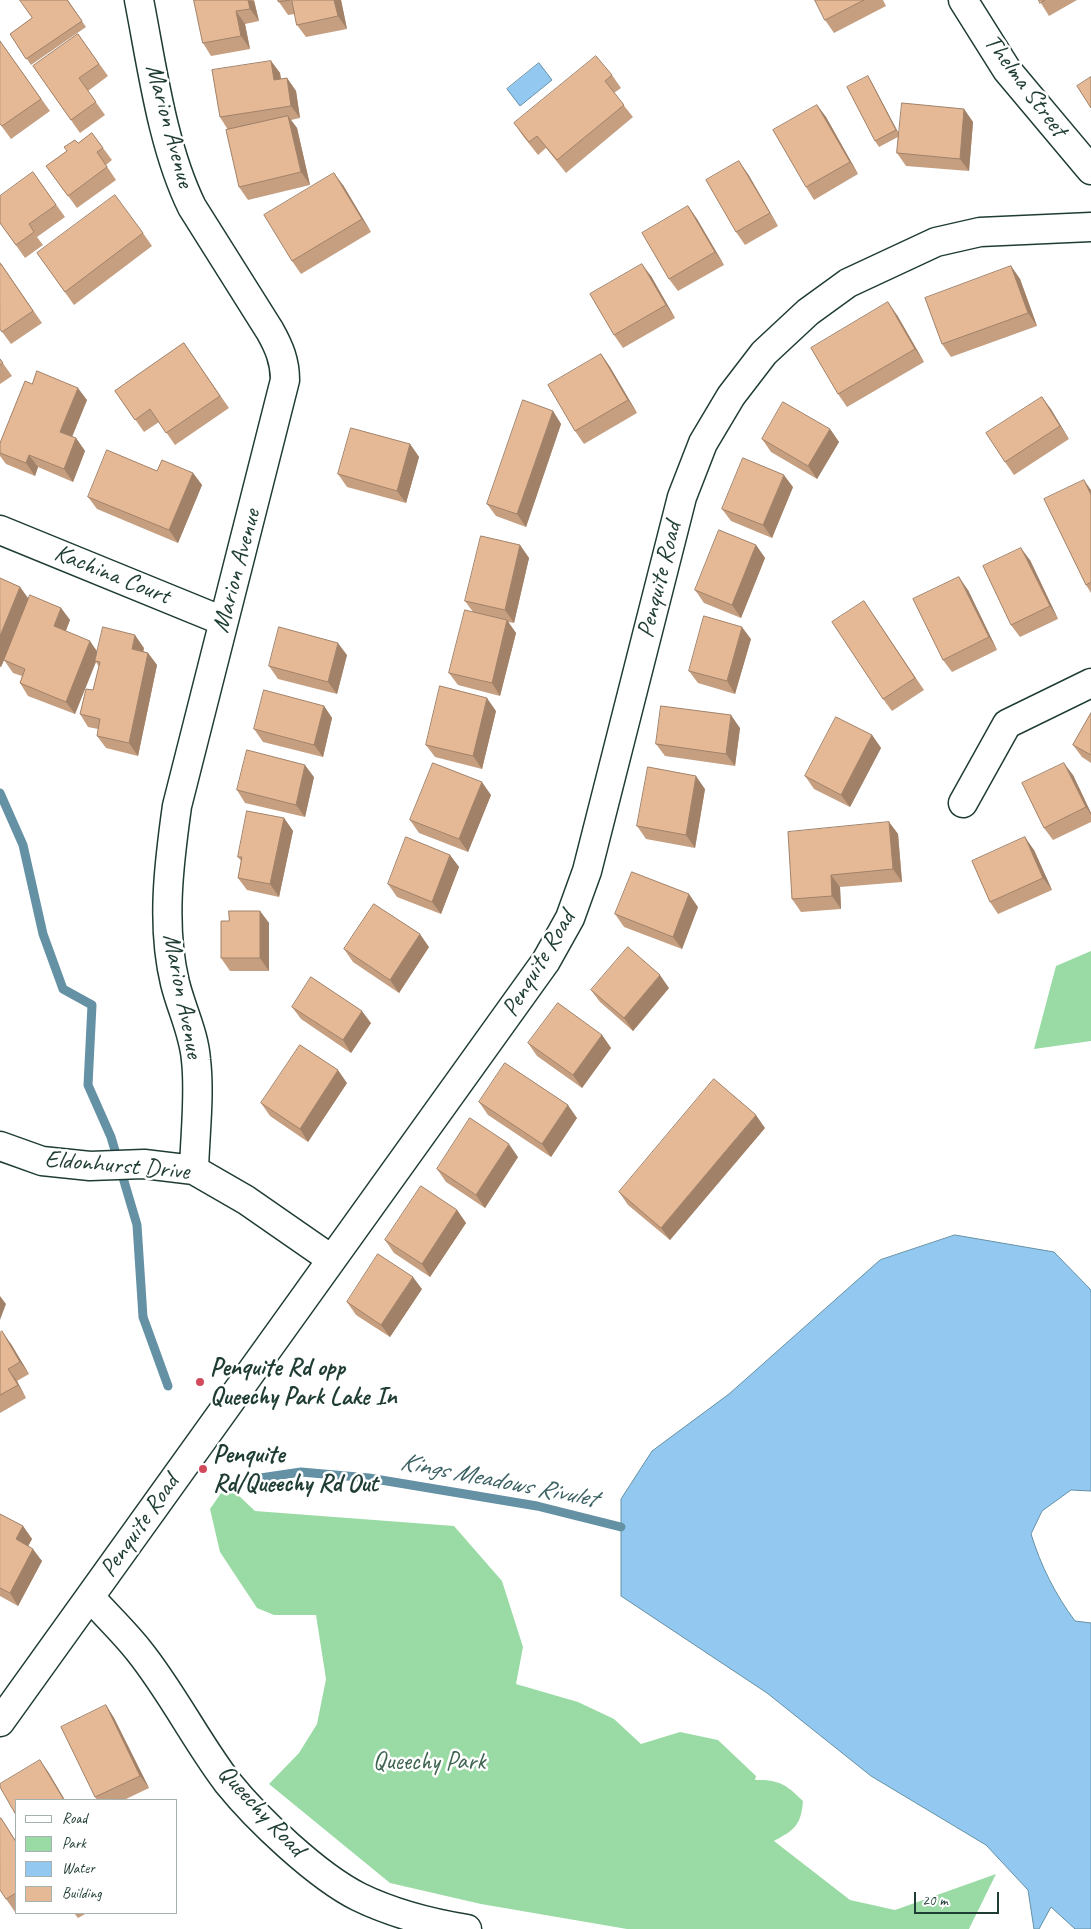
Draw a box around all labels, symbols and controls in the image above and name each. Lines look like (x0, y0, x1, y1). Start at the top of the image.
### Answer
street label: Thelma Street (977, 29, 1073, 143)
street label: Marion Avenue (138, 61, 200, 191)
street label: Marion Avenue (206, 506, 268, 636)
street label: Penquite Road (631, 519, 689, 641)
street label: Kachina Court (50, 538, 174, 612)
street label: Penquite Road (496, 906, 582, 1022)
street label: Marion Avenue (155, 931, 209, 1061)
street label: Eldonhurst Drive (43, 1145, 191, 1187)
place label: Penquite Rd opp Queechy Park Lake In (210, 1353, 397, 1412)
marker: Penquite Rd opp Queechy Park Lake In (194, 1376, 206, 1388)
place label: Penquite Rd/Queechy Rd Out (213, 1440, 378, 1499)
water label: Kings Meadows Rivulet (398, 1447, 598, 1515)
marker: Penquite Rd/Queechy Rd Out (197, 1463, 209, 1475)
street label: Penquite Road (94, 1469, 186, 1583)
park label: Queechy Park (373, 1747, 485, 1777)
street label: Queechy Road (211, 1759, 311, 1863)
legend (15, 1799, 178, 1914)
text: Road (62, 1809, 87, 1828)
text: Park (62, 1834, 86, 1853)
text: Water (62, 1859, 95, 1878)
scale bar (916, 1882, 1001, 1914)
text: Building (62, 1884, 101, 1903)
text: 20 m (922, 1891, 948, 1910)

